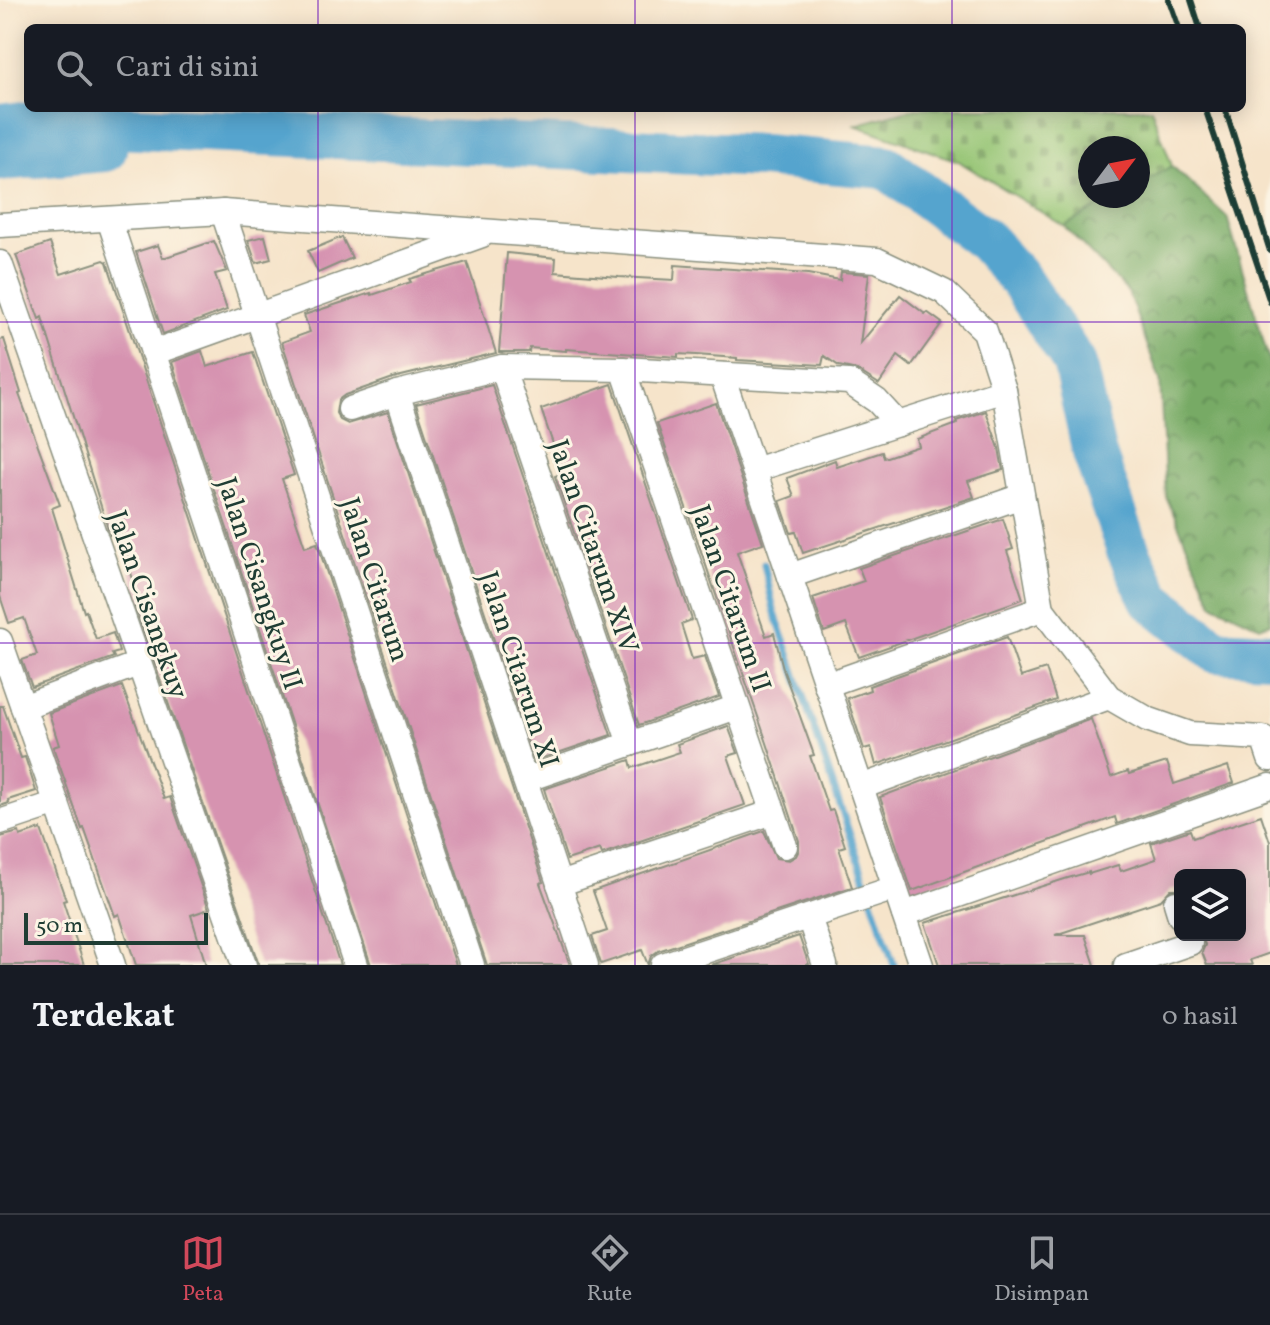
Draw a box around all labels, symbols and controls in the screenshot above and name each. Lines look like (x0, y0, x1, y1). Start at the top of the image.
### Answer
search box (24, 24, 1246, 112)
icon: search (52, 46, 96, 90)
text: Cari di sini (116, 47, 259, 89)
north arrow (1078, 136, 1150, 208)
street label: Jalan Citarum XIV (538, 435, 648, 659)
street label: Jalan Cisangkuy II (206, 472, 311, 695)
street label: Jalan Citarum (329, 493, 419, 667)
street label: Jalan Citarum II (679, 500, 780, 698)
street label: Jalan Cisangkuy (96, 505, 197, 704)
street label: Jalan Citarum XI (467, 566, 568, 773)
map controls (1174, 869, 1246, 941)
button: layers (1174, 869, 1246, 941)
scale bar (24, 909, 208, 945)
text: 50 m (36, 911, 83, 942)
text: Terdekat (32, 994, 175, 1041)
text: 0 hasil (1162, 999, 1238, 1035)
tab: Peta (181, 1231, 225, 1310)
tab: Rute (587, 1231, 632, 1310)
tab: Disimpan (994, 1231, 1089, 1310)

